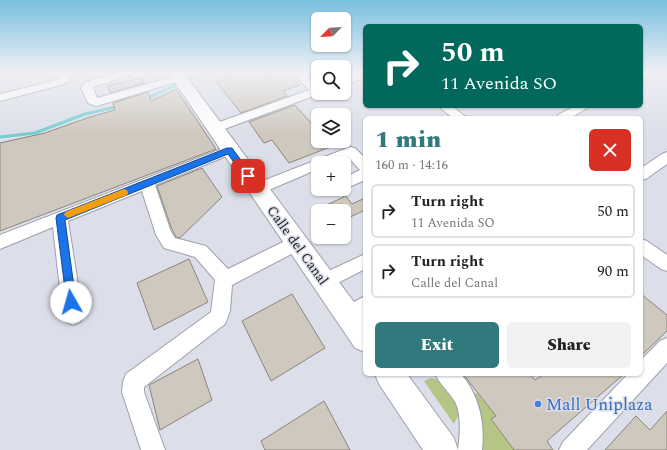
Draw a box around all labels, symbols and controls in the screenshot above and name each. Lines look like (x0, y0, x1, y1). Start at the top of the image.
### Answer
north arrow (311, 12, 351, 52)
map controls (311, 12, 351, 244)
text: 50 m (441, 31, 505, 74)
icon: right (375, 40, 427, 92)
button: search (311, 60, 351, 100)
text: 11 Avenida SO (441, 70, 557, 97)
button: layers (311, 108, 351, 148)
text: 1 min (375, 122, 441, 158)
button: close (589, 129, 631, 171)
text: 160 m · 14:16 (375, 155, 448, 175)
button: + (311, 156, 351, 196)
pin (231, 159, 265, 193)
icon: arrive (237, 165, 259, 187)
text: Turn right (411, 190, 484, 213)
icon: right (377, 200, 399, 222)
text: 50 m (597, 200, 629, 223)
street label: Calle del Canal (262, 201, 334, 289)
button: − (311, 204, 351, 244)
text: 11 Avenida SO (411, 213, 495, 233)
text: Turn right (411, 250, 484, 273)
icon: right (377, 260, 399, 282)
text: 90 m (597, 260, 629, 283)
text: Calle del Canal (411, 273, 498, 293)
position arrow (50, 281, 92, 323)
button: Exit (375, 322, 499, 368)
button: Share (507, 322, 631, 368)
place label: Mall Uniplaza (546, 392, 653, 418)
marker: Mall Uniplaza (533, 399, 543, 409)

